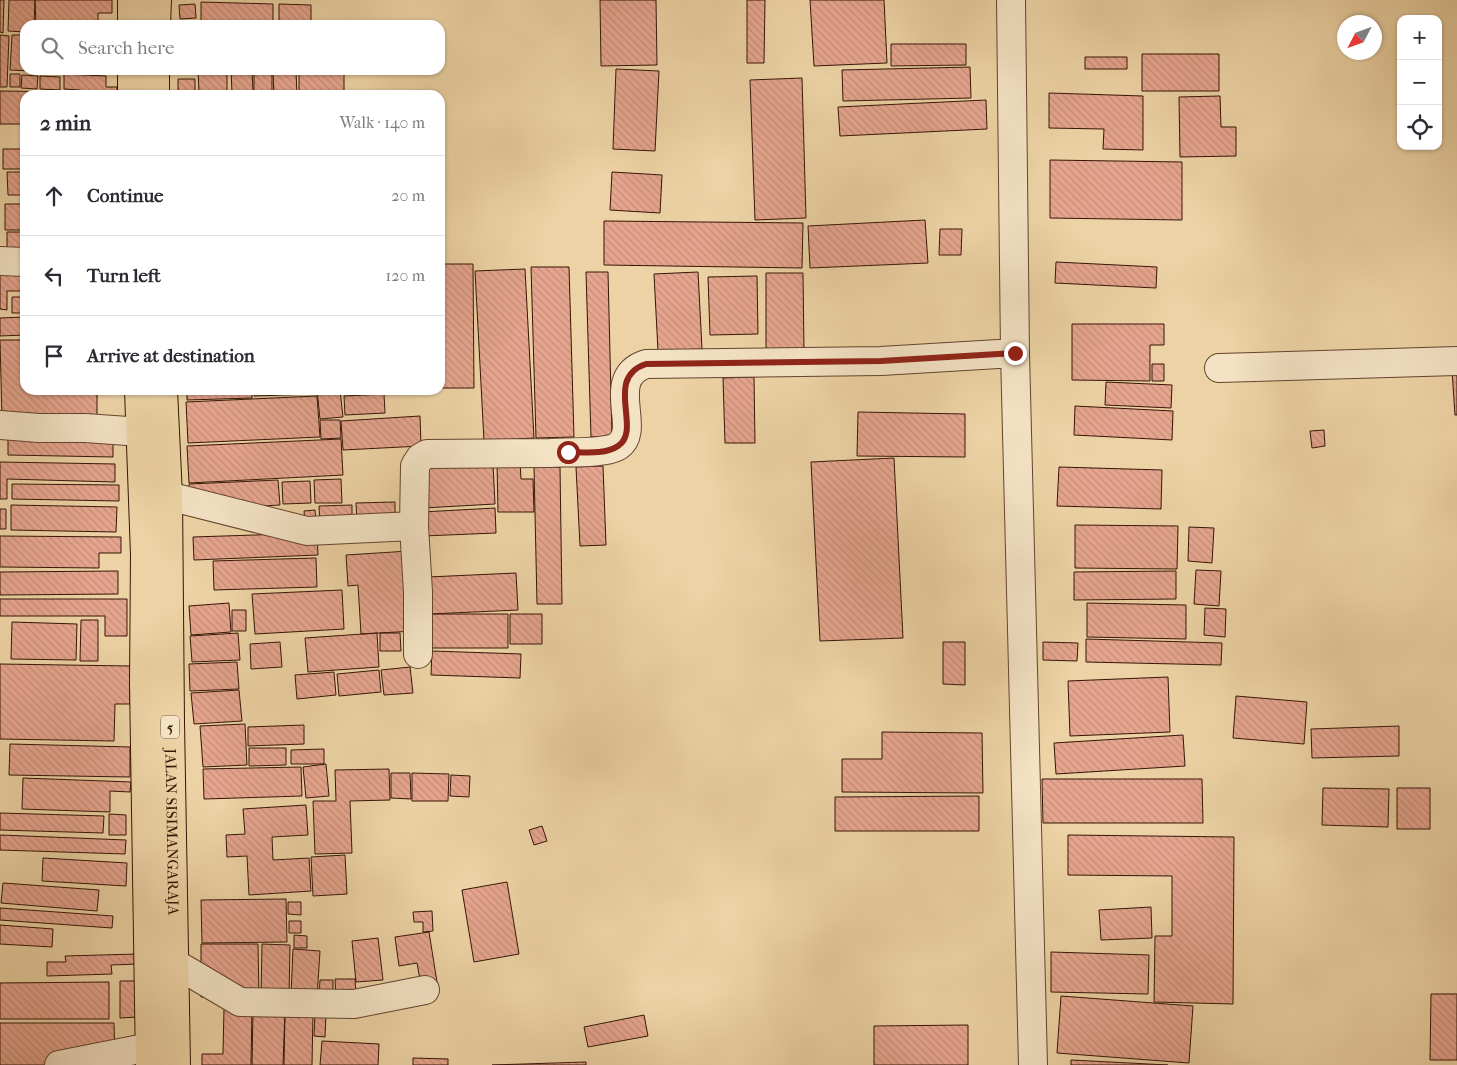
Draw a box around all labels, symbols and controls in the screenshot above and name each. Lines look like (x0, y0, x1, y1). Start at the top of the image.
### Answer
north arrow (1337, 15, 1382, 60)
map controls (1397, 15, 1442, 150)
button: + (1397, 15, 1442, 60)
search box (20, 20, 445, 75)
icon: search (38, 34, 66, 62)
text: Search here (78, 37, 174, 59)
button: − (1397, 60, 1442, 105)
button: locate (1397, 105, 1442, 150)
text: 2 min (40, 111, 91, 135)
text: Walk · 140 m (340, 113, 425, 132)
icon: ahead (40, 182, 68, 210)
text: Continue (87, 185, 163, 207)
text: 20 m (391, 186, 425, 205)
icon: left (40, 262, 68, 290)
text: Turn left (87, 265, 161, 287)
text: 120 m (386, 266, 425, 285)
icon: arrive (40, 342, 68, 370)
route end (1004, 342, 1027, 365)
text: Arrive at destination (87, 345, 255, 367)
route start (557, 441, 580, 464)
road number: 5 (161, 716, 179, 739)
street label: JALAN SISIMANGARAJA (161, 747, 182, 916)

